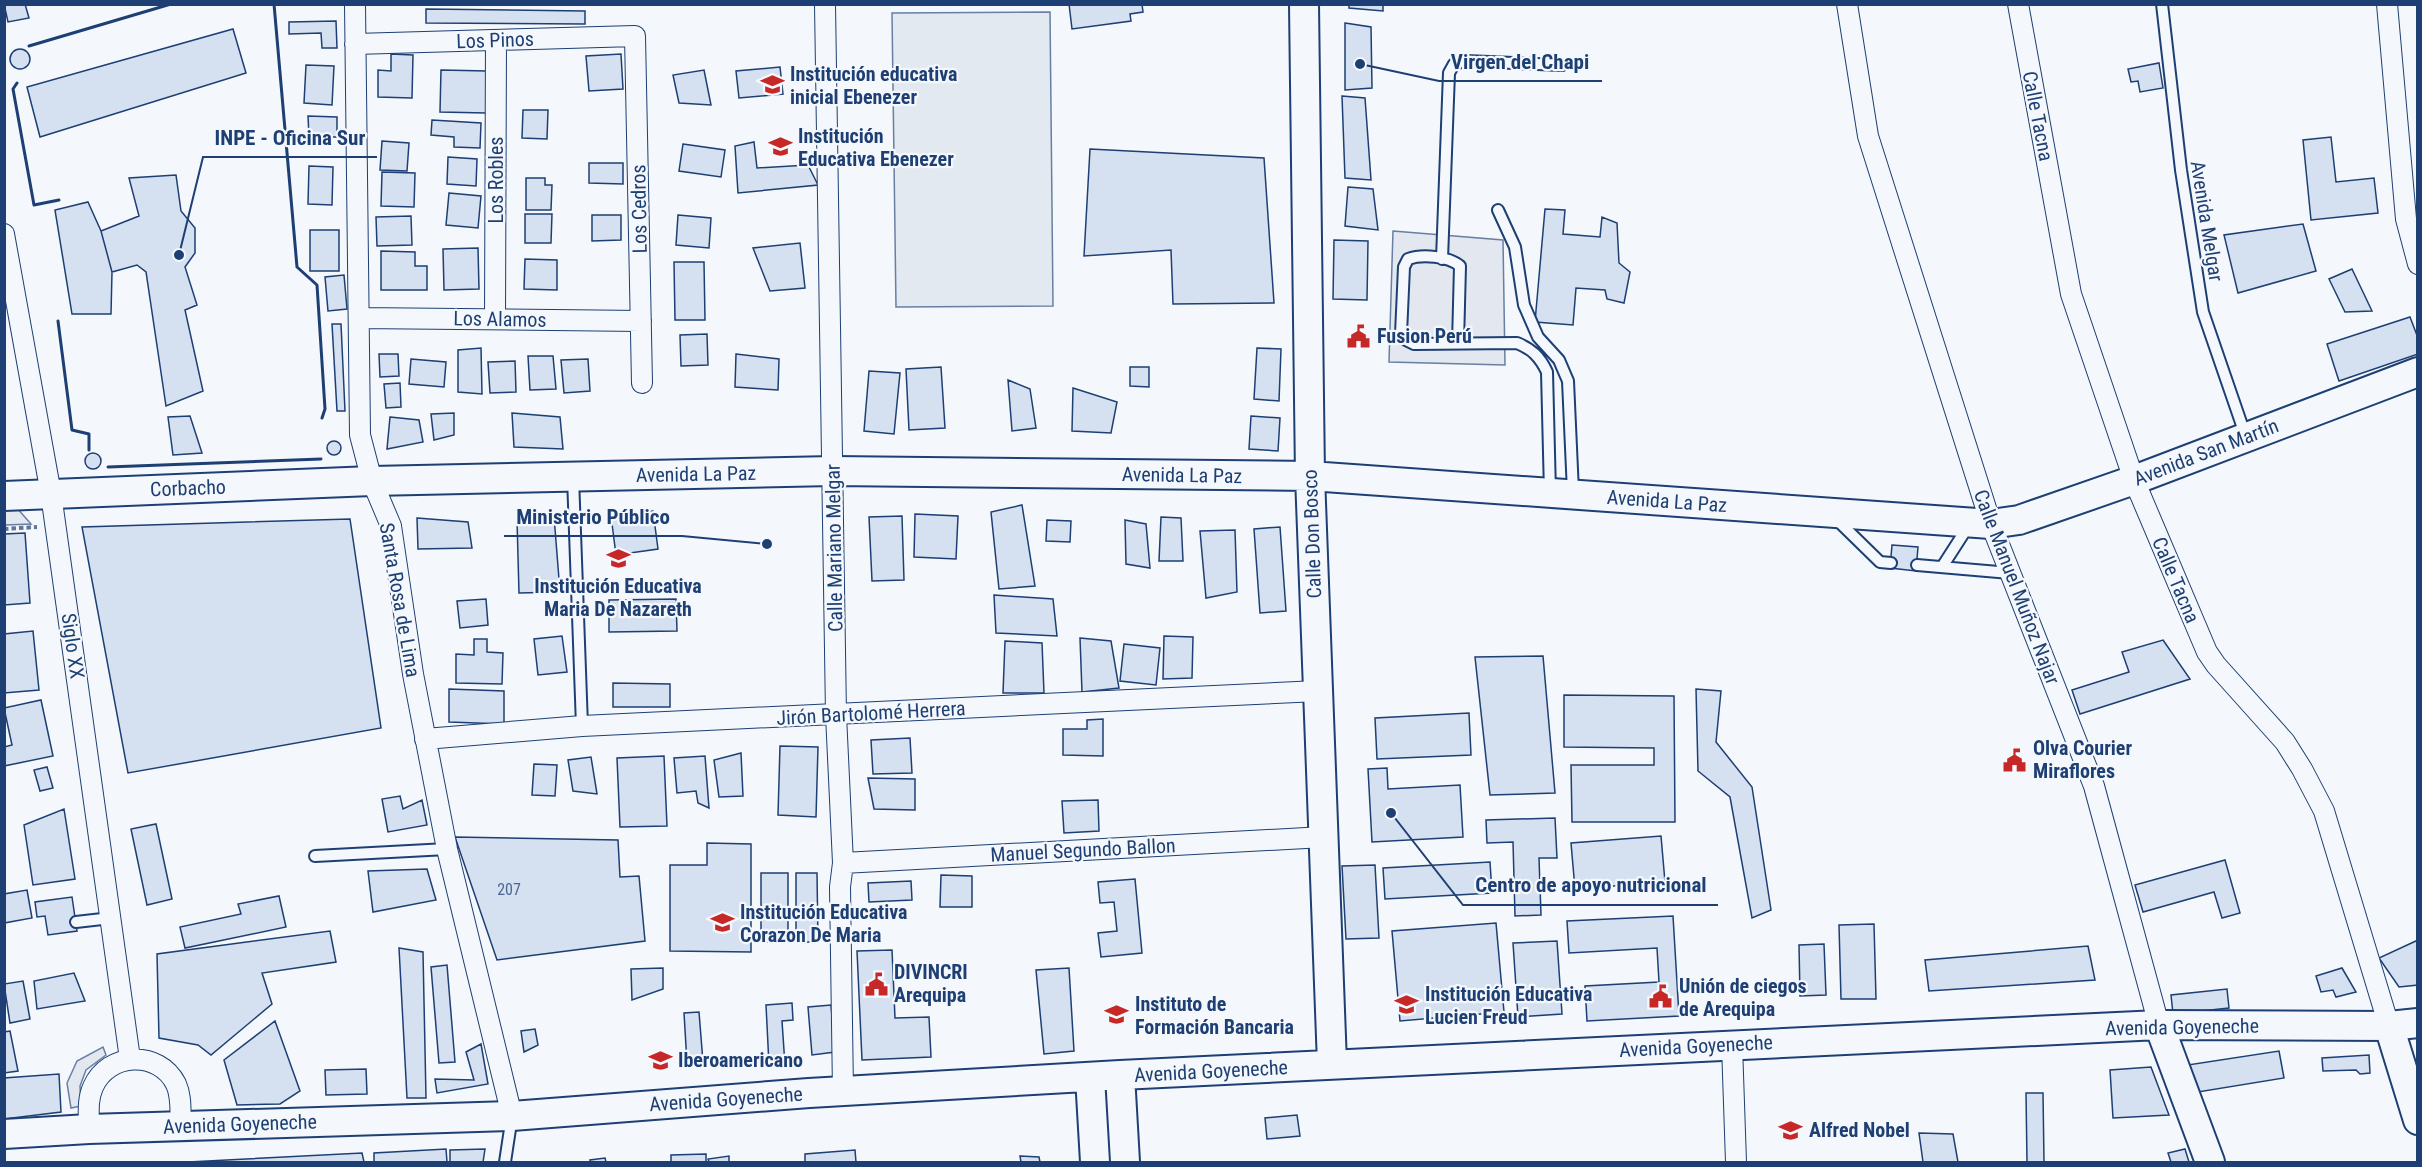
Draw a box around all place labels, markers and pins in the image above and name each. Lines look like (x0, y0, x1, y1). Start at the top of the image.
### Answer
callout: Virgen del Chapi (1439, 42, 1602, 81)
place label: Institución educativa inicial Ebenezer (790, 62, 957, 109)
school or university icon: Institución educativa inicial Ebenezer (759, 72, 785, 98)
callout: INPE - Oficina Sur (203, 118, 377, 157)
place label: Institución Educativa Ebenezer (798, 124, 954, 171)
school or university icon: Institución Educativa Ebenezer (767, 134, 793, 160)
public building icon: Fusion Perú (1346, 323, 1372, 349)
place label: Fusion Perú (1377, 324, 1472, 348)
callout: Ministerio Público (504, 497, 682, 536)
school or university icon: Institución Educativa Maria De Nazareth (605, 545, 631, 571)
place label: Institución Educativa Maria De Nazareth (534, 574, 702, 621)
place label: Olva Courier Miraflores (2033, 736, 2132, 783)
public building icon: Olva Courier Miraflores (2002, 747, 2028, 773)
callout: Centro de apoyo nutricional (1463, 866, 1718, 905)
place label: Institución Educativa Corazon De Maria (740, 900, 908, 947)
school or university icon: Institución Educativa Corazon De Maria (709, 910, 735, 936)
place label: DIVINCRI Arequipa (894, 960, 968, 1007)
public building icon: DIVINCRI Arequipa (863, 971, 889, 997)
place label: Unión de ciegos de Arequipa (1679, 974, 1807, 1021)
place label: Institución Educativa Lucien Freud (1425, 982, 1593, 1029)
public building icon: Unión de ciegos de Arequipa (1648, 984, 1674, 1010)
place label: Instituto de Formación Bancaria (1135, 992, 1294, 1039)
school or university icon: Institución Educativa Lucien Freud (1394, 992, 1420, 1018)
school or university icon: Instituto de Formación Bancaria (1104, 1002, 1130, 1028)
school or university icon: Iberoamericano (647, 1047, 673, 1073)
place label: Iberoamericano (678, 1048, 803, 1072)
school or university icon: Alfred Nobel (1778, 1117, 1804, 1143)
place label: Alfred Nobel (1809, 1118, 1910, 1142)

